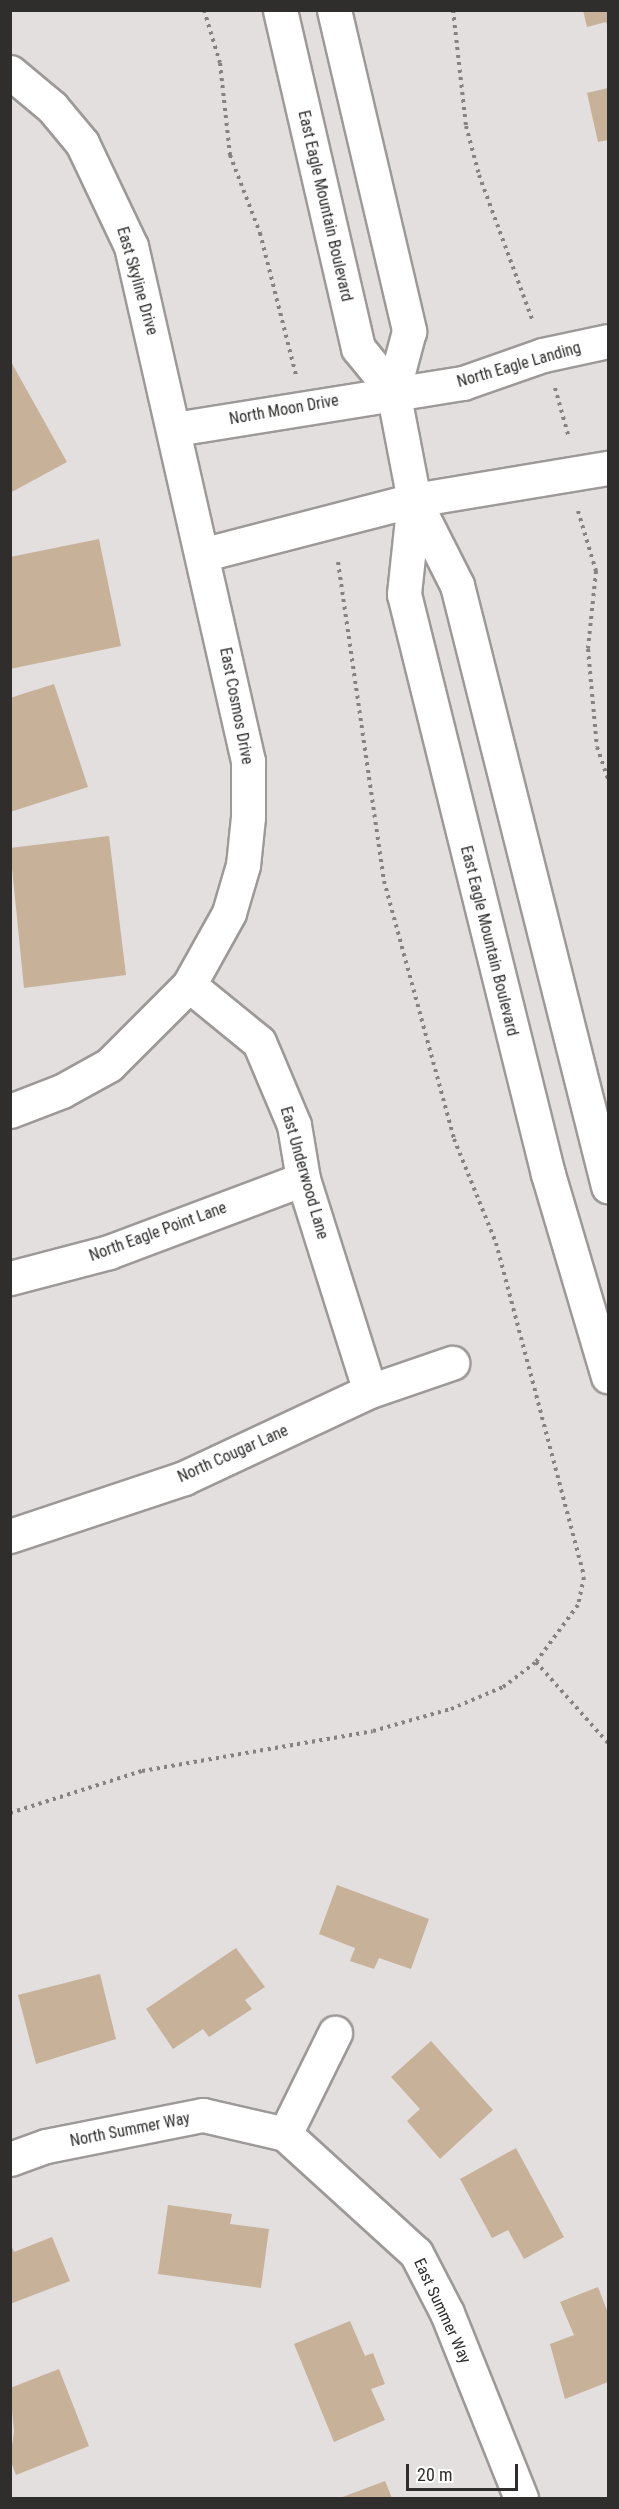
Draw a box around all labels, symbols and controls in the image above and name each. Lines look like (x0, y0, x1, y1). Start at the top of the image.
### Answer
street label: East Eagle Mountain Boulevard (294, 109, 356, 303)
street label: East Skyline Drive (112, 225, 162, 337)
street label: North Eagle Landing (455, 338, 583, 392)
street label: North Moon Drive (228, 391, 340, 429)
street label: East Cosmos Drive (215, 646, 257, 766)
street label: East Eagle Mountain Boulevard (456, 844, 522, 1038)
street label: East Underwood Lane (276, 1104, 332, 1242)
street label: North Eagle Point Lane (87, 1198, 229, 1266)
street label: North Cougar Lane (175, 1421, 291, 1487)
street label: North Summer Way (68, 2109, 192, 2151)
street label: East Summer Way (409, 2255, 475, 2367)
scale bar (409, 2452, 522, 2490)
text: 20 m (417, 2464, 452, 2485)

